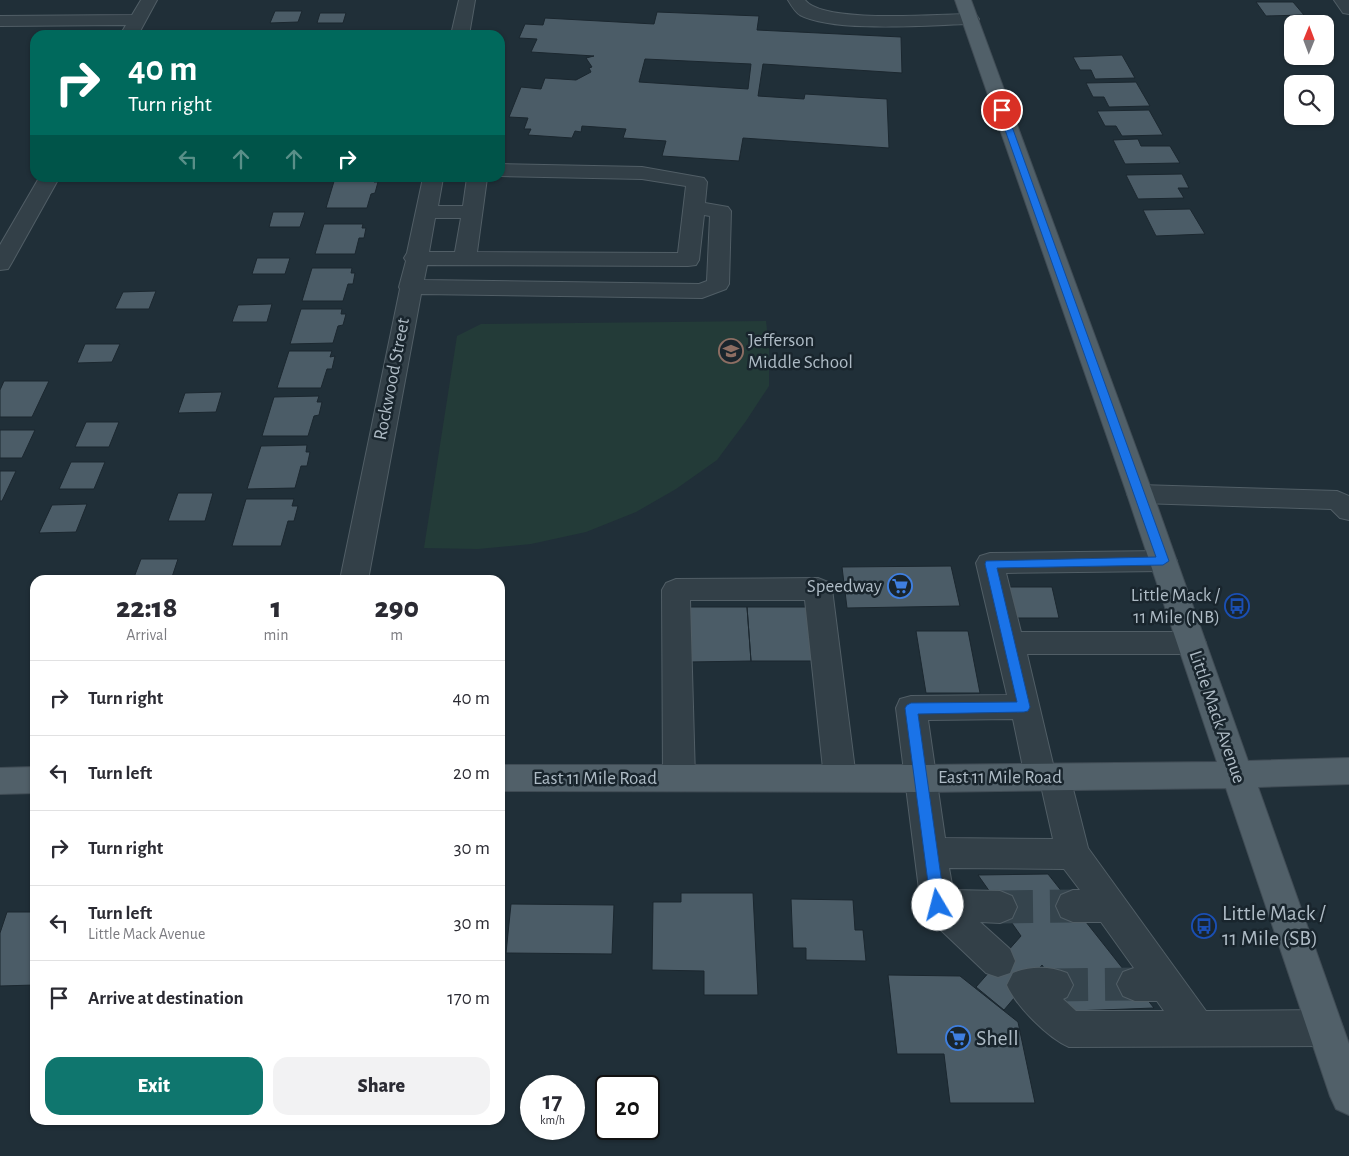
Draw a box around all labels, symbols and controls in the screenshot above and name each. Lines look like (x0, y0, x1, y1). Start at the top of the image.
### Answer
north arrow (1284, 15, 1334, 65)
map controls (1284, 15, 1334, 125)
icon: right (45, 50, 110, 115)
text: 40 m (128, 52, 197, 87)
button: search (1284, 75, 1334, 125)
pin (981, 89, 1023, 131)
text: Turn right (128, 93, 212, 115)
icon: arrive (988, 96, 1016, 124)
icon: left (174, 145, 202, 173)
icon: ahead (227, 145, 255, 173)
icon: ahead (280, 145, 308, 173)
icon: right (333, 145, 361, 173)
street label: Rockwood Street (371, 316, 413, 442)
place label: Jefferson Middle School (748, 331, 853, 372)
school or university icon: Jefferson Middle School (718, 338, 744, 364)
supermarket icon: Speedway (887, 573, 913, 599)
place label: Speedway (807, 577, 882, 596)
place label: Little Mack / 11 Mile (NB) (1131, 586, 1221, 627)
text: 22:18 (116, 593, 178, 623)
text: 1 (271, 593, 282, 623)
text: 290 (374, 593, 419, 623)
bus stop icon: Little Mack / 11 Mile (NB) (1224, 593, 1250, 619)
text: Arrival (126, 627, 167, 643)
text: min (264, 627, 289, 643)
text: m (390, 627, 403, 643)
street label: Little Mack Avenue (1185, 648, 1249, 786)
icon: right (45, 684, 73, 712)
text: Turn right (88, 689, 163, 708)
text: 40 m (452, 689, 490, 708)
icon: left (45, 759, 73, 787)
text: Turn left (88, 764, 152, 783)
text: 20 m (453, 764, 490, 783)
street label: East 11 Mile Road (938, 768, 1062, 787)
street label: East 11 Mile Road (533, 769, 657, 788)
icon: right (45, 834, 73, 862)
text: Turn right (88, 839, 163, 858)
text: 30 m (454, 839, 490, 858)
position arrow (911, 878, 963, 930)
place label: Little Mack / 11 Mile (SB) (1222, 902, 1326, 949)
text: Turn left (88, 904, 152, 923)
icon: left (45, 909, 73, 937)
bus stop icon: Little Mack / 11 Mile (SB) (1191, 913, 1217, 939)
text: 30 m (454, 914, 490, 933)
text: Little Mack Avenue (88, 926, 205, 942)
icon: arrive (45, 984, 73, 1012)
text: Arrive at destination (88, 989, 244, 1008)
text: 170 m (447, 989, 490, 1008)
supermarket icon: Shell (945, 1025, 971, 1051)
place label: Shell (976, 1027, 1019, 1049)
button: Exit (45, 1057, 263, 1115)
button: Share (273, 1057, 490, 1115)
speed limit sign: 20 (595, 1075, 660, 1140)
text: 17 (543, 1089, 562, 1114)
text: km/h (540, 1114, 565, 1126)

